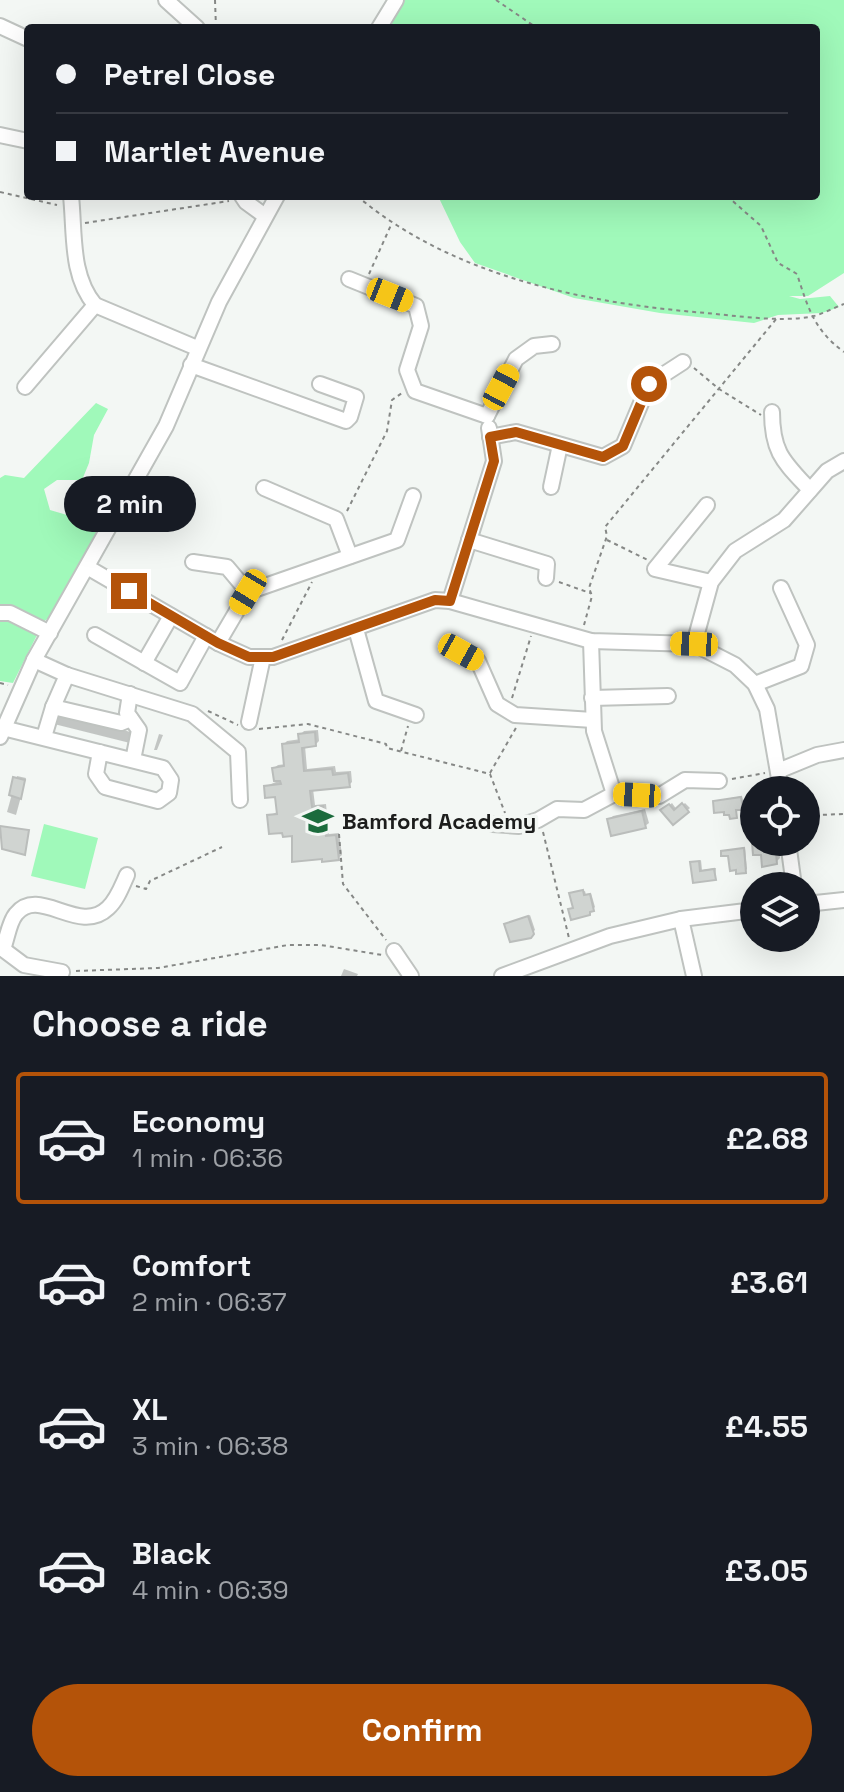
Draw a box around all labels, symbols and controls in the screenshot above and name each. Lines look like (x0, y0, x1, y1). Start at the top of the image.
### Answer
text: Petrel Close (104, 55, 275, 94)
text: Martlet Avenue (104, 132, 325, 171)
car (363, 275, 417, 315)
car (479, 360, 523, 414)
route start (631, 366, 667, 402)
callout: 2 min (63, 475, 195, 531)
text: 2 min (96, 487, 164, 521)
car (225, 565, 271, 619)
route end (111, 573, 147, 609)
car (434, 630, 488, 674)
car (670, 631, 718, 657)
map controls (740, 776, 820, 952)
button: locate (740, 776, 820, 856)
car (612, 782, 662, 808)
school or university icon: Bamford Academy (301, 804, 335, 838)
place label: Bamford Academy (342, 807, 536, 835)
button: layers (740, 872, 820, 952)
text: Choose a ride (32, 1001, 268, 1047)
icon: car (36, 1102, 108, 1174)
text: Economy (132, 1102, 265, 1141)
text: £2.68 (726, 1119, 808, 1158)
text: 1 min · 06:36 (132, 1141, 283, 1175)
icon: car (36, 1246, 108, 1318)
text: Comfort (132, 1246, 251, 1285)
text: £3.61 (730, 1263, 808, 1302)
text: 2 min · 06:37 (132, 1285, 287, 1319)
icon: car (36, 1390, 108, 1462)
text: XL (132, 1390, 168, 1429)
text: £4.55 (725, 1407, 808, 1446)
text: 3 min · 06:38 (132, 1429, 288, 1463)
icon: car (36, 1534, 108, 1606)
text: Black (132, 1534, 211, 1573)
text: £3.05 (725, 1551, 808, 1590)
text: 4 min · 06:39 (132, 1573, 289, 1607)
button: Confirm (32, 1684, 812, 1776)

